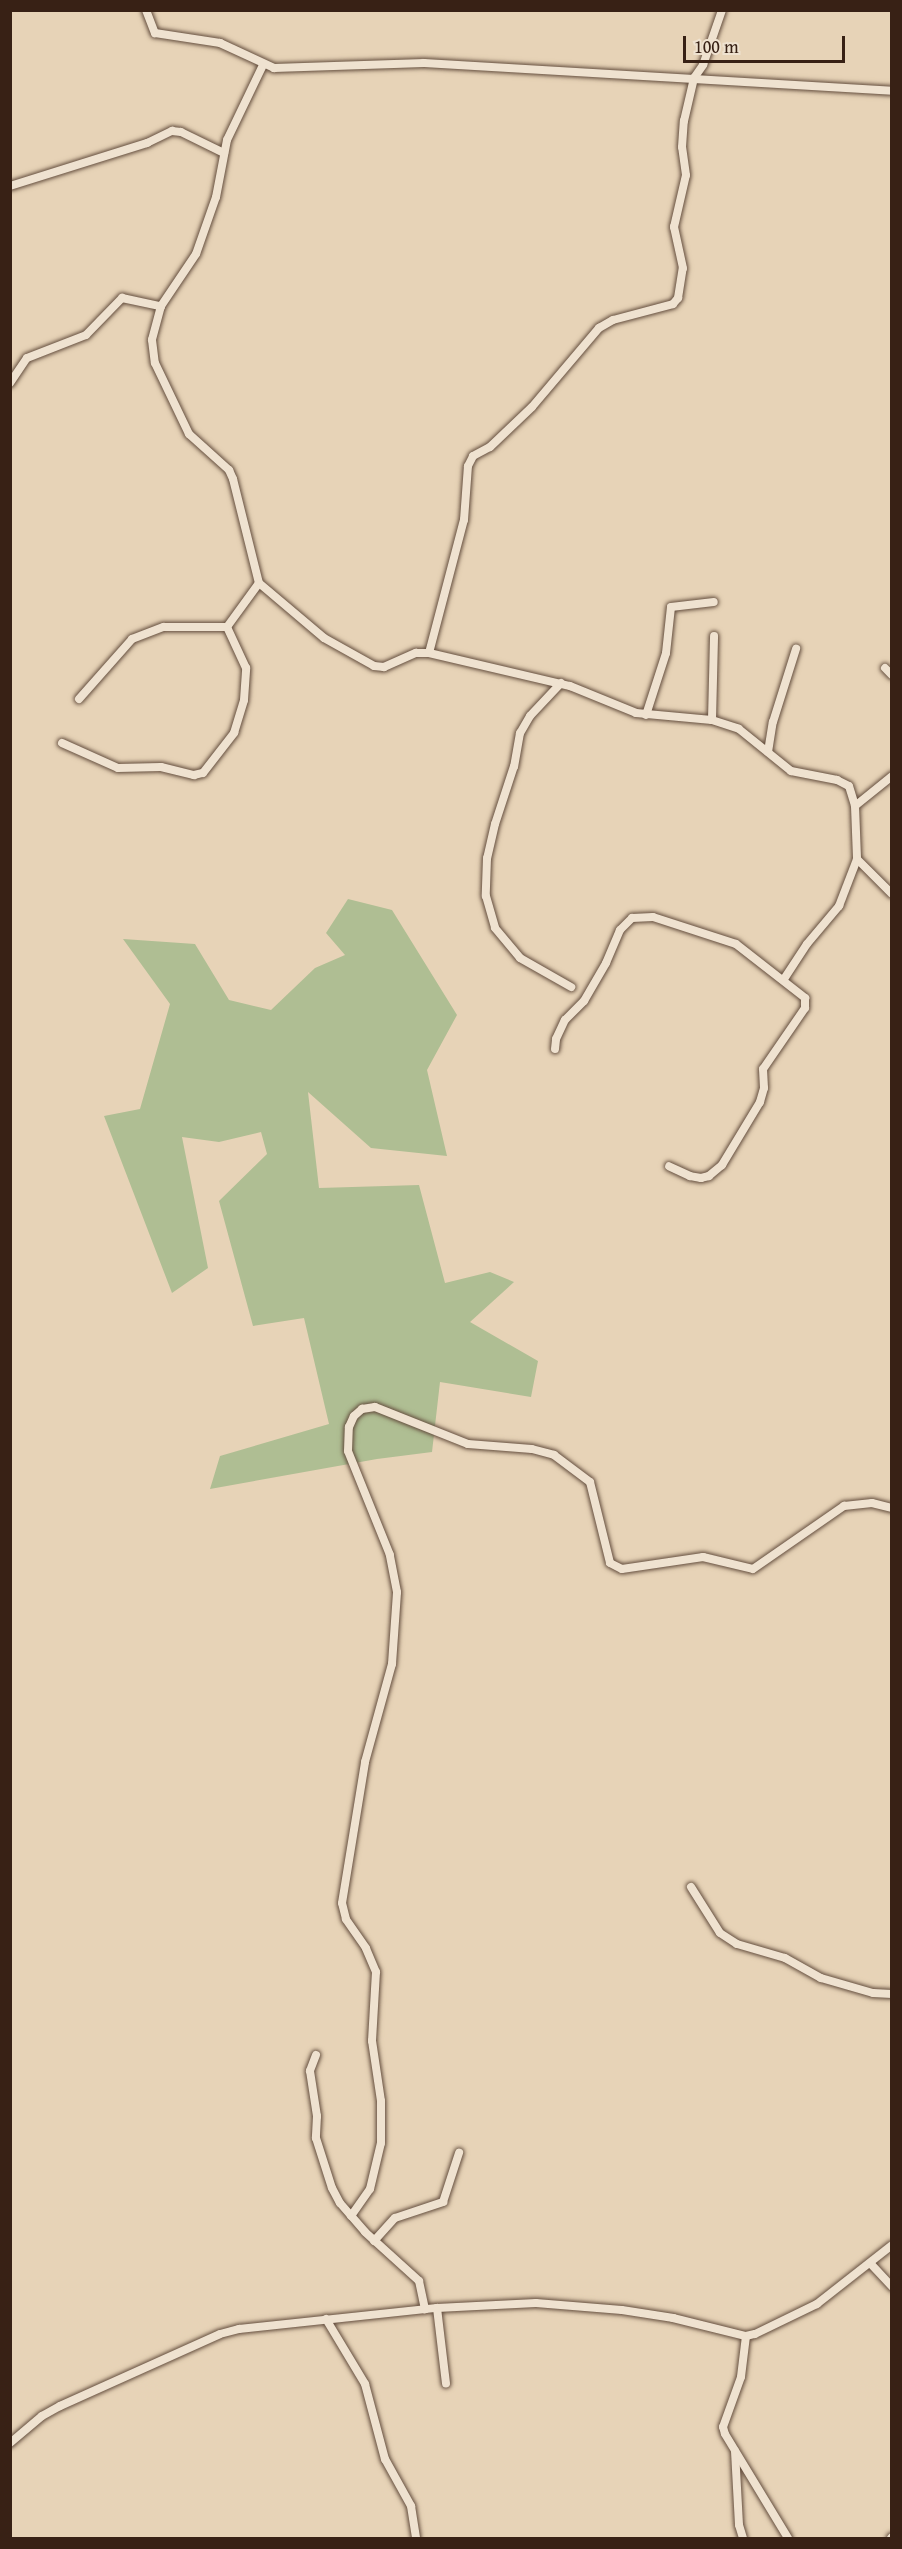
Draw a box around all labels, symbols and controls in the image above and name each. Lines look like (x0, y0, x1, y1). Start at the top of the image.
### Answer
scale bar (686, 24, 848, 62)
text: 100 m (694, 33, 739, 60)

